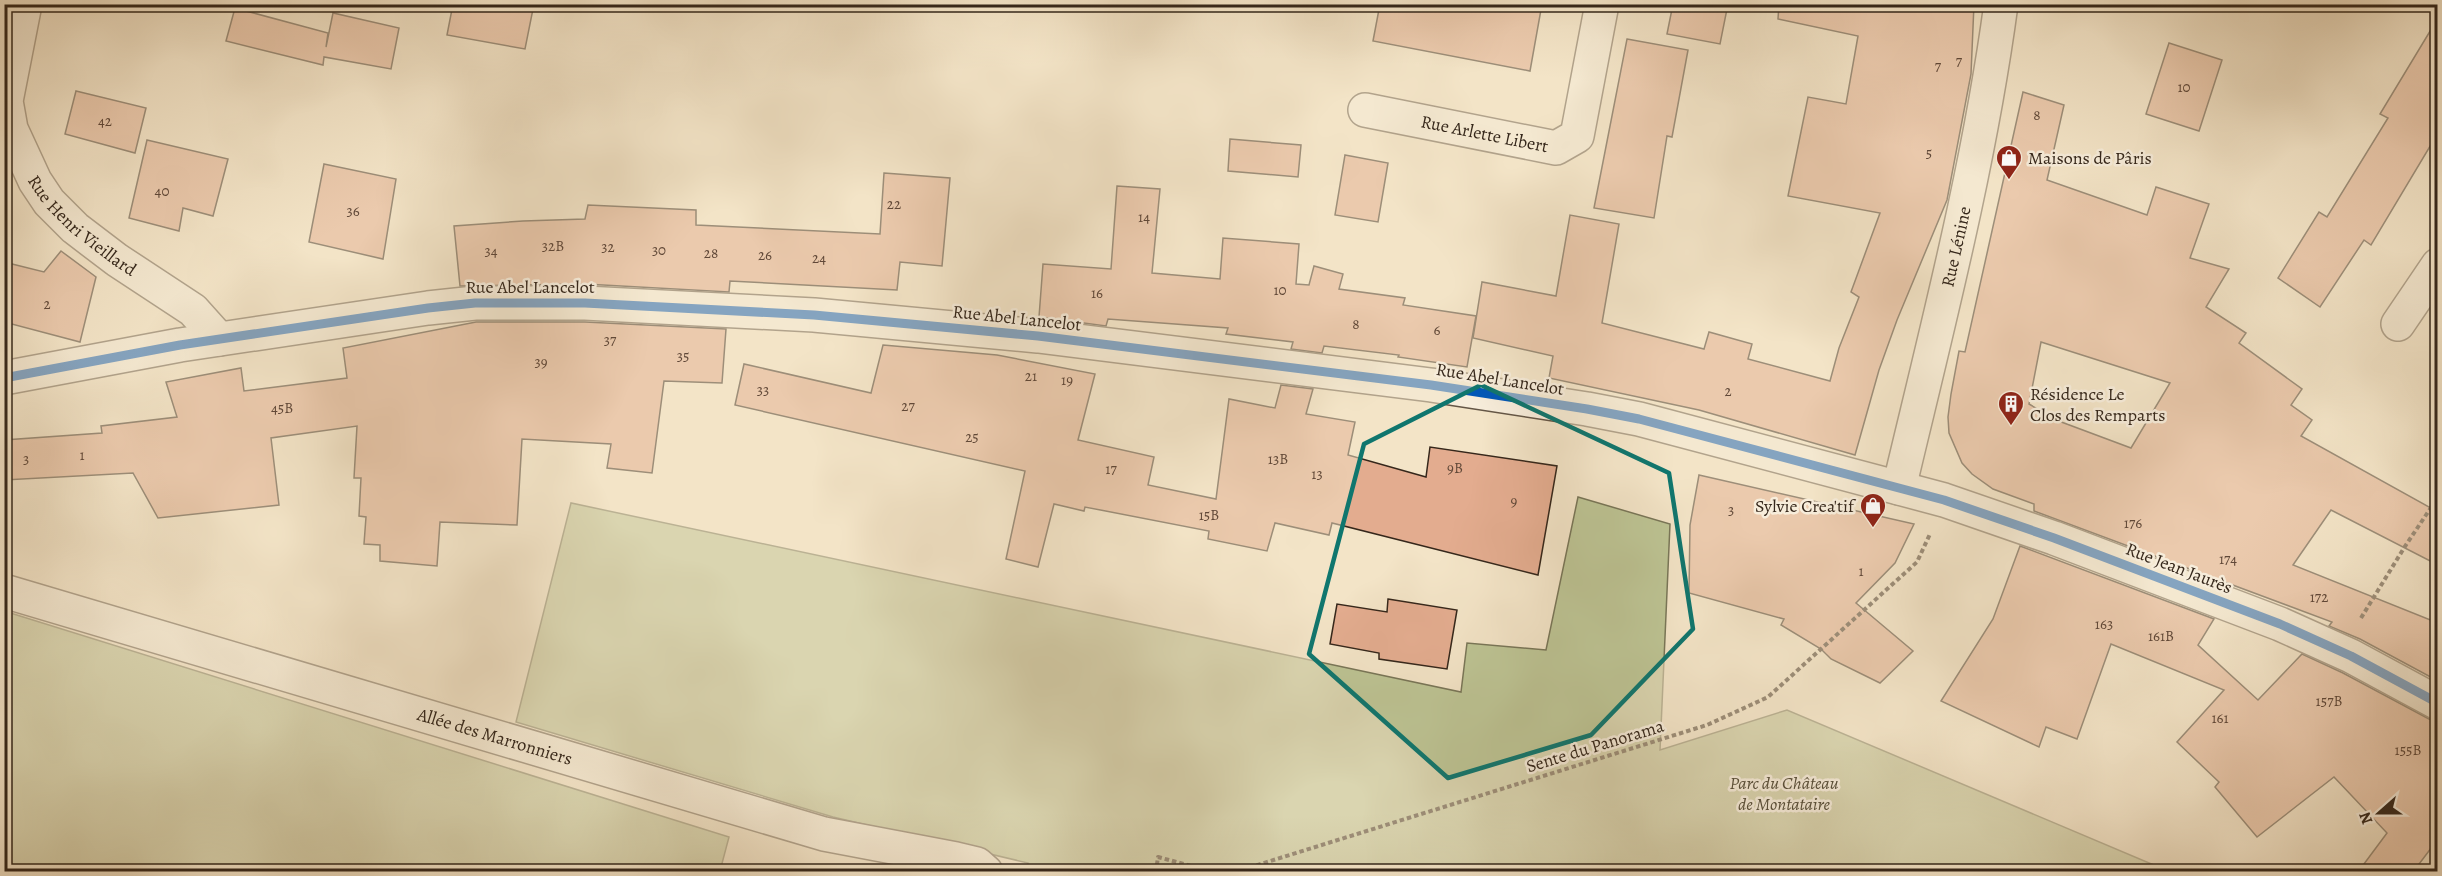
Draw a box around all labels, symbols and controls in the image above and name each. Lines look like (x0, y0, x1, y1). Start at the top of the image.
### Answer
house number: 7 (1956, 51, 1963, 71)
house number: 7 (1935, 56, 1942, 76)
house number: 10 (2177, 77, 2191, 97)
house number: 8 (2033, 105, 2041, 125)
street label: Rue Arlette Libert (1419, 109, 1550, 158)
house number: 42 (98, 111, 112, 131)
house number: 5 (1926, 143, 1932, 163)
shop icon: Maisons de Pâris (1994, 143, 2024, 181)
place label: Maisons de Pâris (2028, 146, 2152, 170)
street label: Rue Henri Vieillard (22, 170, 141, 282)
house number: 40 (155, 181, 169, 201)
house number: 22 (887, 194, 901, 214)
house number: 36 (346, 201, 360, 221)
street label: Rue Lénine (1935, 204, 1977, 289)
house number: 14 (1138, 207, 1150, 227)
house number: 32B (542, 236, 564, 256)
house number: 32 (601, 237, 615, 257)
house number: 30 (652, 240, 666, 260)
house number: 34 (484, 241, 498, 261)
house number: 28 (704, 243, 718, 263)
house number: 26 (758, 245, 772, 265)
house number: 24 (812, 248, 826, 268)
street label: Rue Abel Lancelot (465, 275, 595, 299)
house number: 10 (1273, 280, 1287, 300)
house number: 16 (1091, 283, 1103, 303)
house number: 2 (43, 294, 51, 314)
street label: Rue Abel Lancelot (951, 299, 1083, 337)
house number: 8 (1352, 314, 1360, 334)
house number: 6 (1434, 320, 1441, 340)
house number: 37 (604, 330, 617, 350)
house number: 35 (677, 346, 689, 366)
house number: 39 (534, 352, 548, 372)
street label: Rue Abel Lancelot (1434, 357, 1566, 401)
house number: 21 (1025, 366, 1037, 386)
house number: 19 (1061, 370, 1073, 390)
house number: 33 (757, 380, 769, 400)
house number: 2 (1724, 381, 1732, 401)
place label: Résidence Le Clos des Remparts (2030, 382, 2165, 427)
building icon: Résidence Le Clos des Remparts (1996, 389, 2026, 427)
house number: 27 (901, 396, 915, 416)
house number: 45B (271, 398, 293, 418)
house number: 25 (965, 427, 979, 447)
house number: 1 (79, 445, 85, 465)
house number: 3 (23, 449, 29, 469)
house number: 13B (1268, 449, 1288, 469)
house number: 9B (1447, 458, 1463, 478)
house number: 17 (1105, 459, 1117, 479)
house number: 13 (1311, 464, 1323, 484)
house number: 9 (1511, 491, 1518, 511)
shop icon: Sylvie Crea'tif (1858, 491, 1888, 529)
place label: Sylvie Crea'tif (1755, 494, 1857, 518)
house number: 3 (1728, 500, 1734, 520)
house number: 15B (1199, 505, 1219, 525)
house number: 176 (2124, 513, 2142, 533)
street label: Rue Jean Jaurès (2122, 537, 2236, 599)
house number: 174 (2219, 549, 2237, 569)
house number: 1 (1858, 561, 1864, 581)
house number: 172 (2310, 587, 2328, 607)
house number: 163 (2095, 614, 2113, 634)
house number: 161B (2148, 626, 2174, 646)
house number: 157B (2316, 691, 2342, 711)
street label: Allée des Marronniers (414, 702, 575, 771)
house number: 161 (2211, 708, 2229, 728)
street label: Sente du Panorama (1523, 713, 1667, 778)
house number: 155B (2395, 740, 2422, 760)
park label: Parc du Château de Montataire (1730, 771, 1839, 816)
north arrow (2349, 783, 2409, 843)
text: N (2353, 808, 2378, 827)

